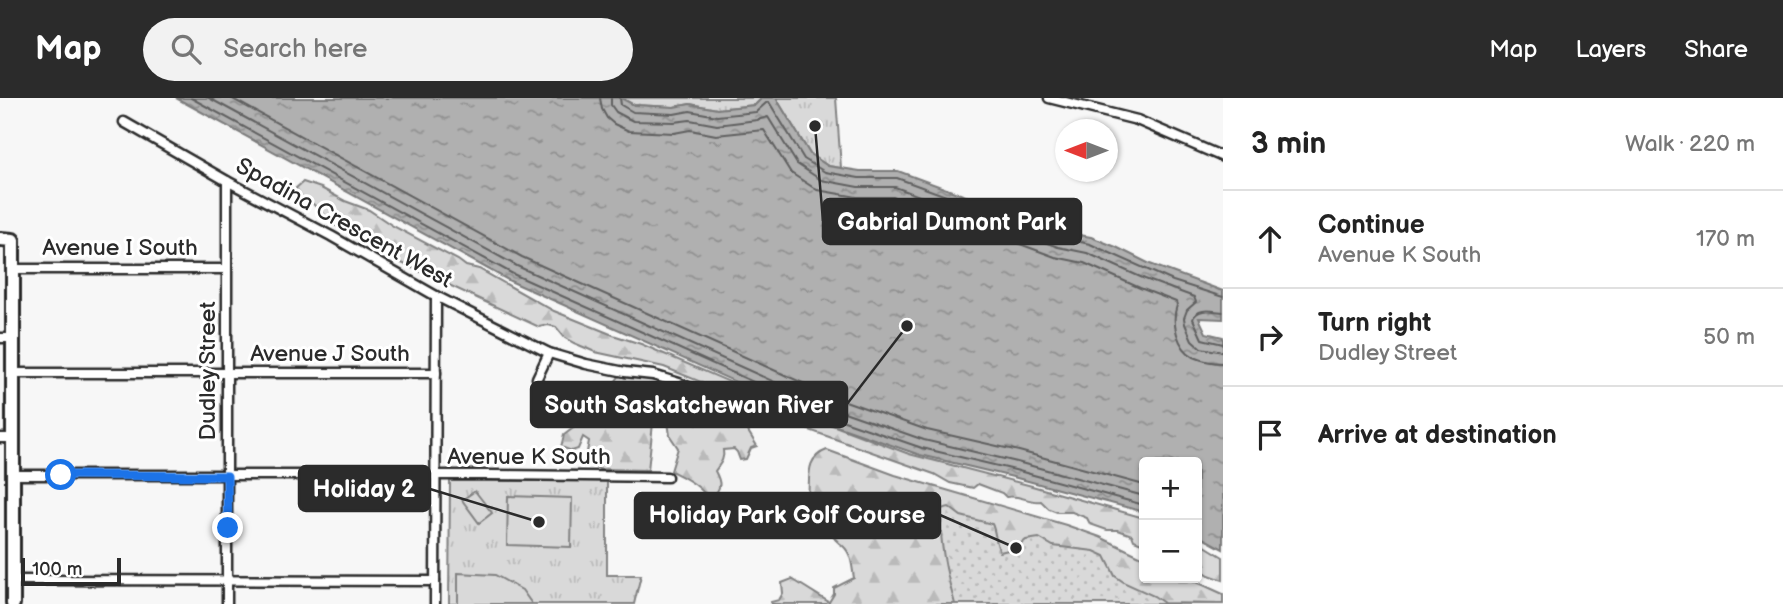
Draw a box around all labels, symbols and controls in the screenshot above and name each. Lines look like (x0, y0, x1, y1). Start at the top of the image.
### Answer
search box (143, 18, 633, 81)
text: Map (35, 29, 101, 69)
icon: search (167, 30, 205, 68)
text: Search here (223, 34, 367, 65)
text: Map (1489, 35, 1537, 64)
text: Layers (1575, 35, 1646, 64)
text: Share (1684, 35, 1748, 64)
north arrow (1055, 119, 1118, 182)
text: 3 min (1251, 126, 1326, 162)
text: Walk · 220 m (1625, 130, 1755, 158)
street label: Spadina Crescent West (231, 152, 457, 294)
callout: Gabrial Dumont Park (823, 199, 1081, 244)
text: Gabrial Dumont Park (837, 208, 1067, 237)
text: Continue (1318, 210, 1425, 241)
icon: ahead (1251, 220, 1289, 258)
text: 170 m (1696, 225, 1755, 253)
street label: Avenue I South (42, 234, 198, 262)
text: Avenue K South (1318, 241, 1481, 269)
street label: Dudley Street (194, 302, 222, 440)
text: Turn right (1318, 308, 1431, 339)
icon: right (1251, 318, 1289, 356)
text: 50 m (1703, 323, 1755, 351)
text: Dudley Street (1318, 339, 1457, 367)
street label: Avenue J South (250, 340, 410, 368)
callout: South Saskatchewan River (531, 382, 847, 427)
text: South Saskatchewan River (545, 391, 834, 420)
icon: arrive (1251, 416, 1289, 454)
text: Arrive at destination (1318, 420, 1557, 451)
street label: Avenue K South (447, 443, 611, 471)
map controls (1139, 457, 1202, 583)
button: + (1139, 457, 1202, 520)
route start (45, 459, 76, 490)
callout: Holiday 2 (299, 466, 430, 511)
text: Holiday 2 (313, 475, 416, 504)
callout: Holiday Park Golf Course (635, 493, 940, 538)
text: Holiday Park Golf Course (649, 501, 925, 530)
route end (212, 512, 243, 543)
button: − (1139, 520, 1202, 583)
scale bar (21, 555, 121, 587)
text: 100 m (32, 558, 83, 581)

